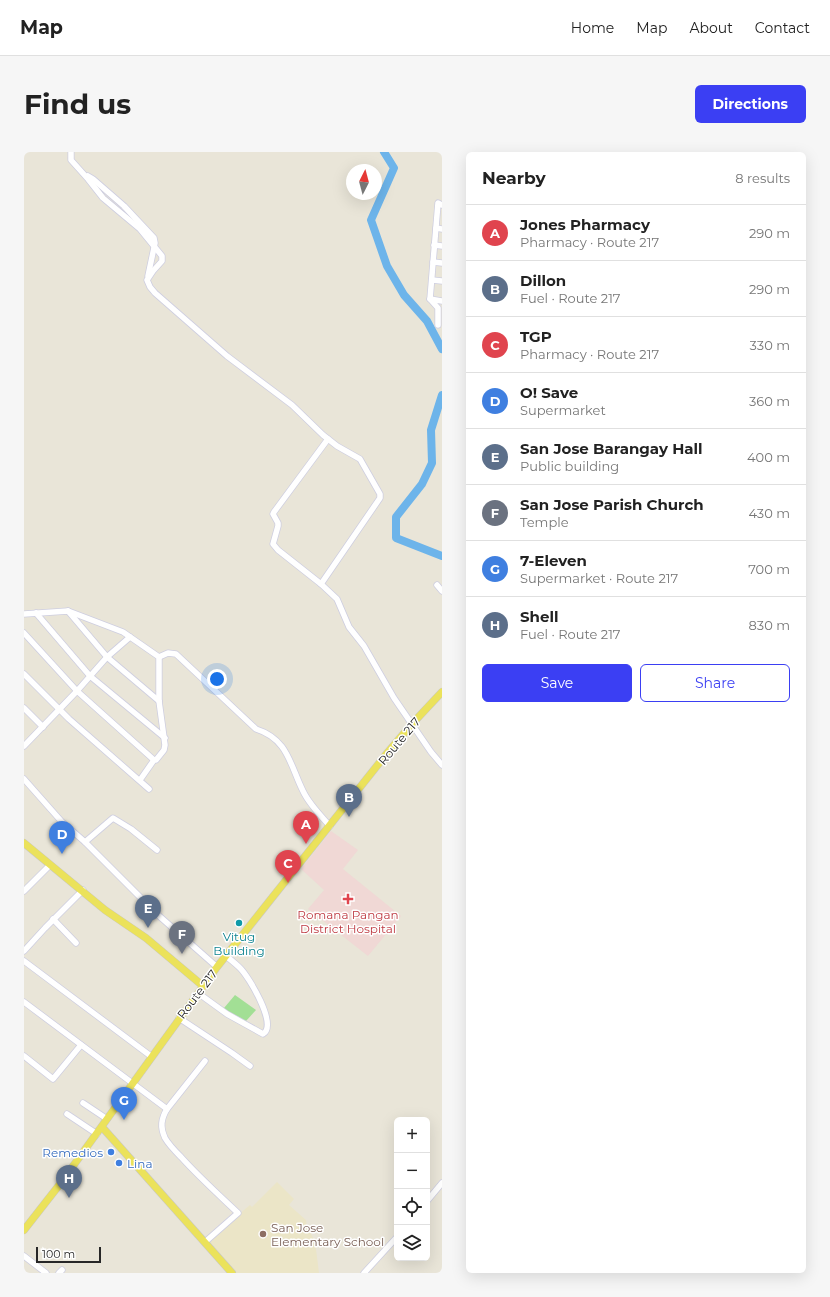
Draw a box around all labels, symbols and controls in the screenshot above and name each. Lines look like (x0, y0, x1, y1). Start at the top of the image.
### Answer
text: Map (20, 16, 63, 39)
text: Home (571, 19, 614, 37)
text: Map (636, 19, 667, 37)
text: About (689, 19, 733, 37)
text: Contact (755, 19, 810, 37)
button: Directions (695, 85, 806, 123)
text: Find us (24, 87, 131, 121)
north arrow (346, 164, 382, 200)
text: Nearby (482, 168, 546, 188)
text: 8 results (735, 170, 790, 186)
text: Jones Pharmacy (520, 215, 650, 234)
text: A (490, 225, 500, 241)
text: 290 m (749, 225, 790, 241)
text: Pharmacy · Route 217 (520, 234, 659, 250)
text: Dillon (520, 271, 566, 290)
text: B (490, 281, 500, 297)
text: 290 m (749, 281, 790, 297)
text: Fuel · Route 217 (520, 290, 620, 306)
text: TGP (520, 327, 552, 346)
text: C (490, 337, 500, 353)
text: 330 m (750, 337, 790, 353)
text: Pharmacy · Route 217 (520, 346, 659, 362)
text: O! Save (520, 383, 578, 402)
text: D (490, 393, 500, 409)
text: 360 m (749, 393, 790, 409)
text: Supermarket (520, 402, 606, 418)
text: San Jose Barangay Hall (520, 439, 703, 458)
text: E (491, 449, 499, 465)
text: 400 m (747, 449, 790, 465)
text: Public building (520, 458, 619, 474)
text: San Jose Parish Church (520, 495, 704, 514)
text: F (491, 505, 499, 521)
text: 430 m (748, 505, 790, 521)
text: Temple (520, 514, 569, 530)
text: 7-Eleven (520, 551, 587, 570)
text: G (490, 561, 500, 577)
text: 700 m (748, 561, 790, 577)
text: Supermarket · Route 217 (520, 570, 678, 586)
text: Shell (520, 607, 559, 626)
text: H (490, 617, 500, 633)
text: 830 m (749, 617, 790, 633)
text: Fuel · Route 217 (520, 626, 620, 642)
button: Save (482, 664, 632, 702)
button: Share (640, 664, 790, 702)
your location (207, 669, 227, 689)
street label: Route 217 (375, 714, 423, 768)
pin: B (336, 784, 362, 817)
pin: A (293, 811, 319, 844)
pin: D (49, 821, 75, 854)
pin: C (275, 850, 301, 883)
marker: Romana Pangan District Hospital (342, 893, 354, 905)
pin: E (135, 895, 161, 928)
place label: Romana Pangan District Hospital (297, 907, 399, 936)
marker: Vitug Building (234, 918, 244, 928)
pin: F (169, 921, 195, 954)
place label: Vitug Building (213, 929, 265, 958)
street label: Route 217 (174, 967, 220, 1021)
pin: G (111, 1087, 137, 1120)
map controls (394, 1117, 430, 1261)
button: + (394, 1117, 430, 1153)
place label: Remedios (42, 1145, 103, 1160)
marker: Remedios (106, 1147, 116, 1157)
button: − (394, 1153, 430, 1189)
place label: Lina (127, 1156, 153, 1171)
marker: Lina (114, 1158, 124, 1168)
pin: H (56, 1165, 82, 1198)
button: locate (394, 1189, 430, 1225)
place label: San Jose Elementary School (271, 1220, 384, 1249)
button: layers (394, 1225, 430, 1261)
marker: San Jose Elementary School (258, 1229, 268, 1239)
scale bar (36, 1245, 101, 1264)
text: 100 m (42, 1247, 75, 1261)

